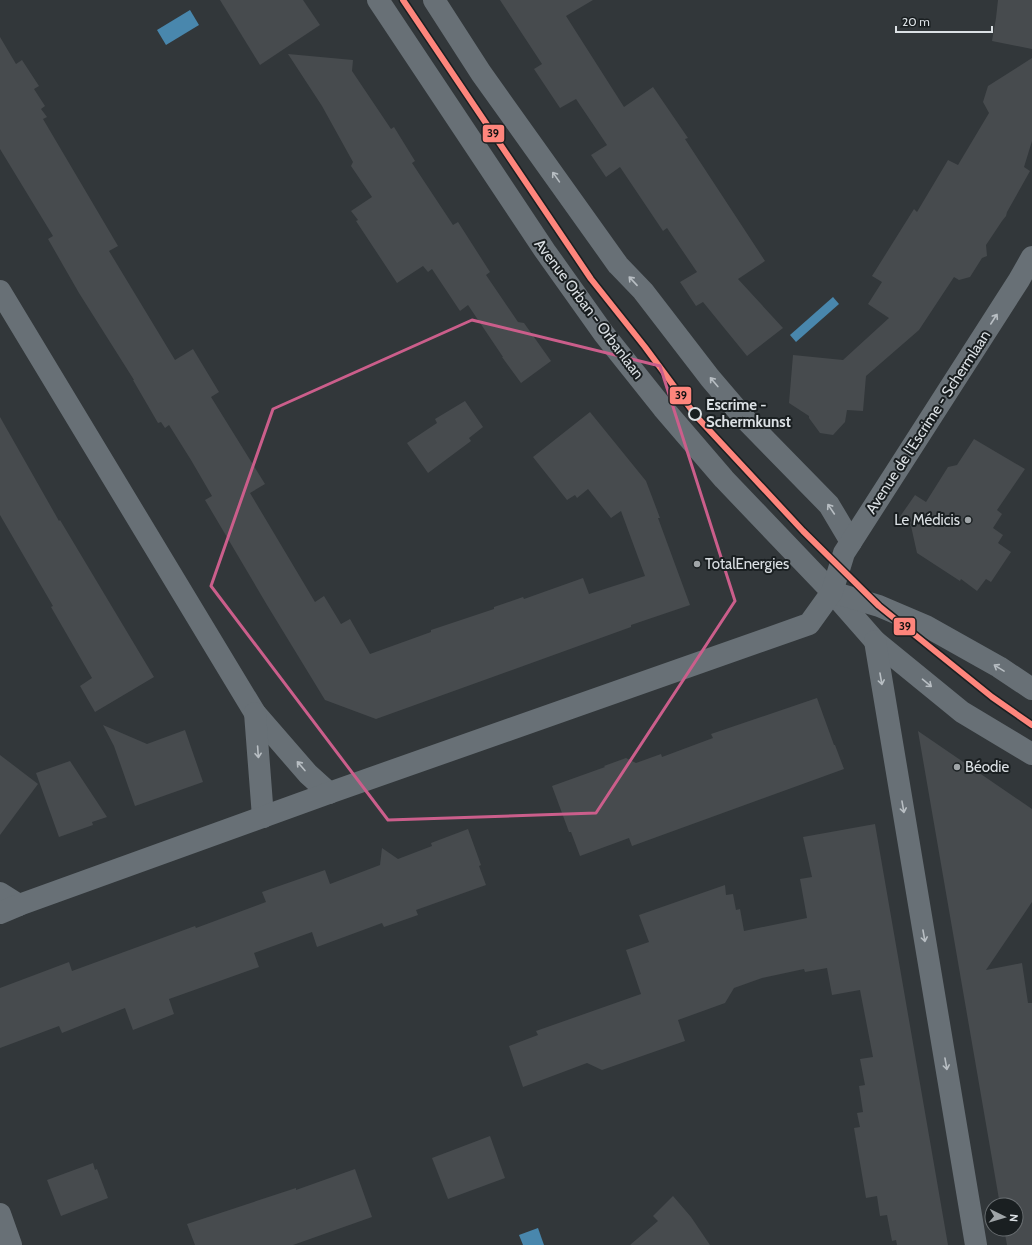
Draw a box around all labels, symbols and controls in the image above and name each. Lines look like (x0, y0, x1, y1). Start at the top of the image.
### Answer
scale bar (896, 8, 992, 34)
text: 20 m (902, 14, 930, 29)
line badge: 39 (482, 124, 505, 143)
text: 39 (487, 126, 499, 140)
one-way arrow (551, 171, 560, 182)
street label: Avenue Orban - Orbanlaan (530, 235, 648, 383)
one-way arrow (628, 276, 638, 286)
one-way arrow (990, 314, 998, 325)
street label: Avenue de l'Escrime - Schermlaan (862, 327, 994, 517)
one-way arrow (710, 377, 719, 388)
line badge: 39 (669, 386, 692, 405)
text: 39 (675, 388, 687, 402)
place label: Escrime - Schermkunst (706, 396, 791, 431)
marker: Escrime - Schermkunst (688, 407, 702, 421)
one-way arrow (827, 503, 835, 514)
place label: Le Médicis (894, 511, 960, 529)
marker: Le Médicis (963, 515, 973, 525)
place label: TotalEnergies (705, 555, 789, 573)
marker: TotalEnergies (692, 559, 702, 569)
line badge: 39 (893, 617, 916, 636)
text: 39 (899, 619, 911, 633)
one-way arrow (993, 663, 1005, 671)
one-way arrow (877, 672, 885, 685)
one-way arrow (922, 679, 932, 688)
one-way arrow (254, 745, 261, 758)
place label: Béodie (965, 758, 1009, 776)
one-way arrow (297, 761, 306, 771)
marker: Béodie (952, 762, 962, 772)
one-way arrow (899, 801, 907, 814)
one-way arrow (920, 929, 928, 942)
one-way arrow (942, 1057, 950, 1070)
north arrow (984, 1197, 1024, 1237)
text: N (1007, 1213, 1021, 1222)

